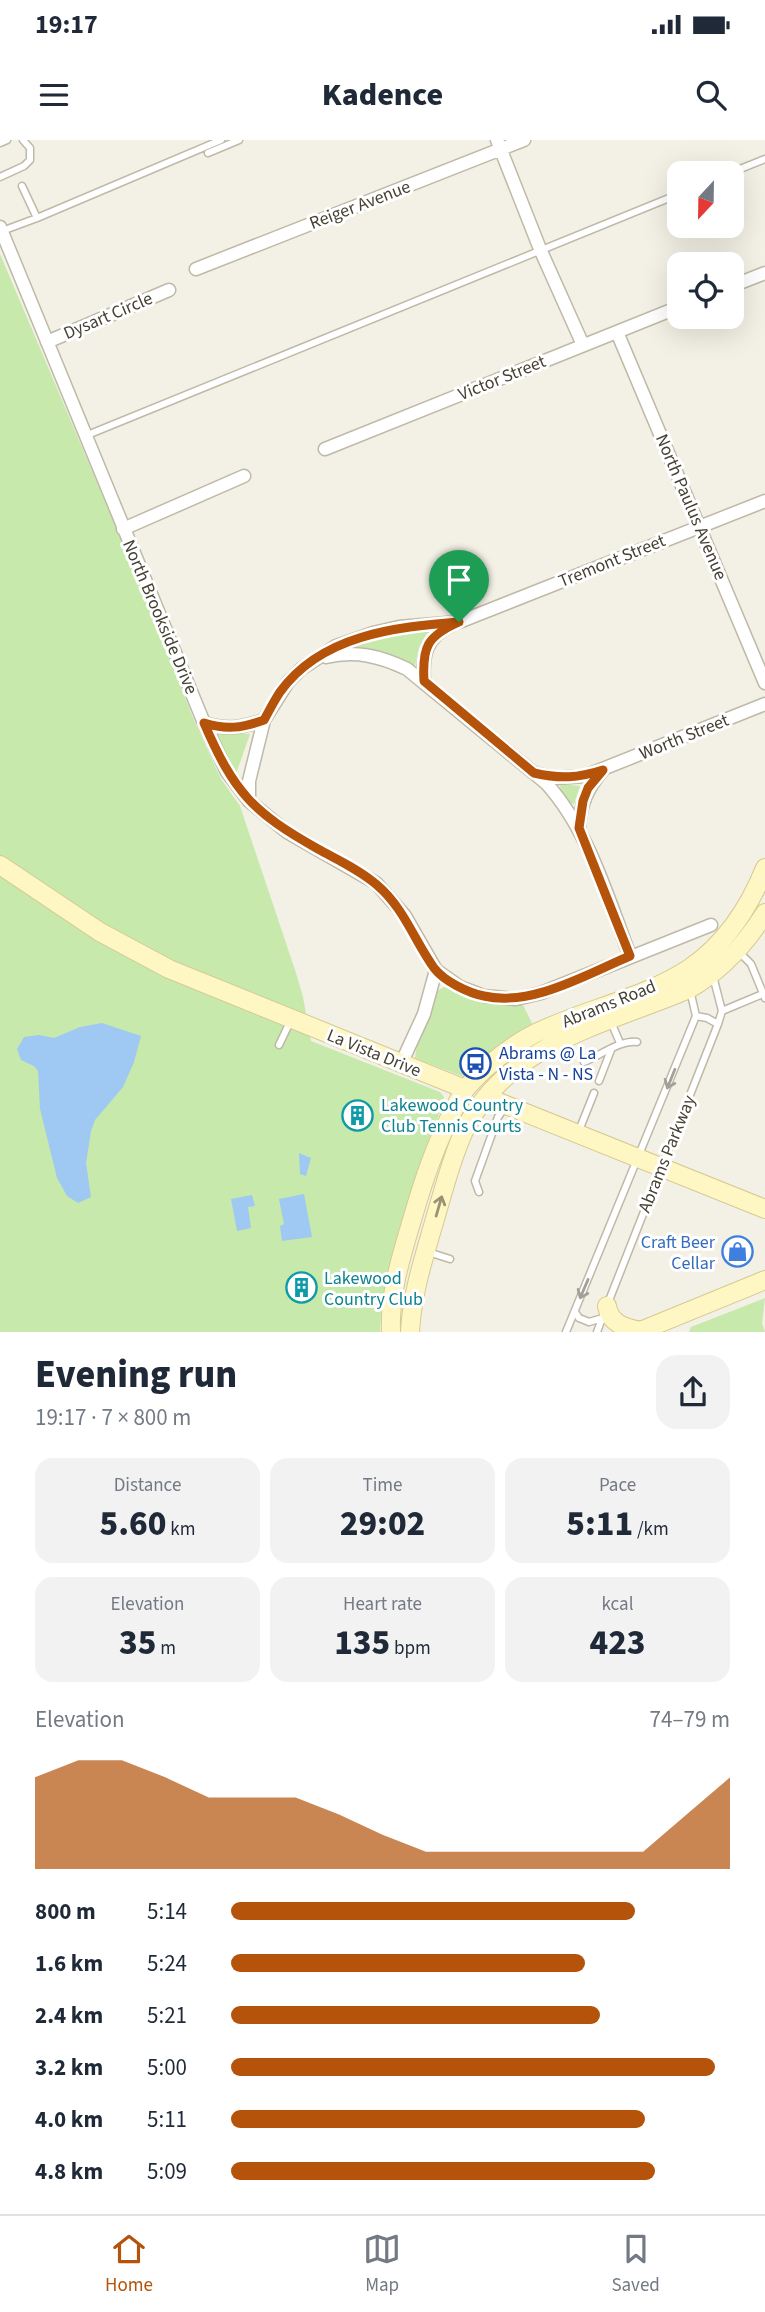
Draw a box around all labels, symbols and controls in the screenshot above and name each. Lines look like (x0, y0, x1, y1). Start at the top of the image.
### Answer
text: 19:17 (35, 6, 98, 43)
text: Kadence (322, 72, 443, 118)
icon: menu (35, 76, 73, 114)
icon: search (692, 76, 730, 114)
north arrow (667, 161, 744, 238)
map controls (667, 161, 744, 329)
street label: Reiger Avenue (306, 174, 414, 236)
button: locate (667, 252, 744, 329)
street label: Dysart Circle (60, 286, 156, 346)
street label: Victor Street (455, 349, 549, 407)
street label: North Paulus Avenue (649, 430, 733, 584)
street label: Tremont Street (555, 528, 669, 594)
street label: North Brookside Drive (116, 536, 204, 698)
pin (429, 550, 489, 622)
icon: arrive (440, 561, 478, 599)
street label: Worth Street (635, 708, 733, 766)
street label: Abrams Road (558, 974, 660, 1034)
street label: La Vista Drive (323, 1023, 425, 1083)
place label: Abrams @ La Vista - N - NS (499, 1041, 596, 1087)
bus stop icon: Abrams @ La Vista - N - NS (459, 1046, 493, 1080)
one-way arrow (663, 1068, 676, 1089)
street label: Abrams Parkway (632, 1091, 702, 1216)
place label: Lakewood Country Club Tennis Courts (381, 1093, 524, 1139)
building icon: Lakewood Country Club Tennis Courts (341, 1098, 375, 1132)
one-way arrow (434, 1195, 447, 1217)
place label: Craft Beer Cellar (641, 1230, 716, 1276)
shop icon: Craft Beer Cellar (721, 1235, 755, 1269)
place label: Lakewood Country Club (324, 1266, 423, 1312)
building icon: Lakewood Country Club (284, 1271, 318, 1305)
one-way arrow (577, 1278, 590, 1300)
text: Evening run (35, 1348, 237, 1402)
button: share (656, 1355, 730, 1429)
text: 19:17 · 7 × 800 m (35, 1401, 191, 1434)
text: Distance (114, 1472, 181, 1499)
text: Time (362, 1472, 403, 1499)
text: Pace (599, 1472, 636, 1499)
text: 5.60 (100, 1499, 166, 1549)
text: 29:02 (340, 1499, 425, 1549)
text: 5:11 (566, 1499, 633, 1549)
text: km (166, 1516, 195, 1543)
text: /km (633, 1516, 669, 1543)
text: Elevation (111, 1591, 184, 1618)
text: Heart rate (343, 1591, 422, 1618)
text: kcal (602, 1591, 633, 1618)
text: 35 (119, 1618, 156, 1668)
text: 135 (334, 1618, 390, 1668)
text: 423 (589, 1618, 646, 1668)
text: m (156, 1635, 176, 1662)
text: bpm (390, 1635, 431, 1662)
text: Elevation (35, 1703, 125, 1736)
text: 74–79 m (650, 1703, 730, 1736)
text: 800 m (35, 1895, 96, 1928)
text: 5:14 (147, 1895, 187, 1928)
text: 1.6 km (35, 1947, 103, 1980)
text: 5:24 (147, 1947, 187, 1980)
text: 2.4 km (35, 1999, 103, 2032)
text: 5:21 (147, 1999, 187, 2032)
text: 3.2 km (35, 2051, 103, 2084)
text: 5:00 (147, 2051, 187, 2084)
text: 4.0 km (35, 2103, 103, 2136)
text: 5:11 (147, 2103, 187, 2136)
text: 4.8 km (35, 2155, 103, 2188)
text: 5:09 (147, 2155, 187, 2188)
tab: Home (105, 2230, 153, 2299)
tab: Map (363, 2230, 401, 2299)
tab: Saved (611, 2230, 660, 2299)

